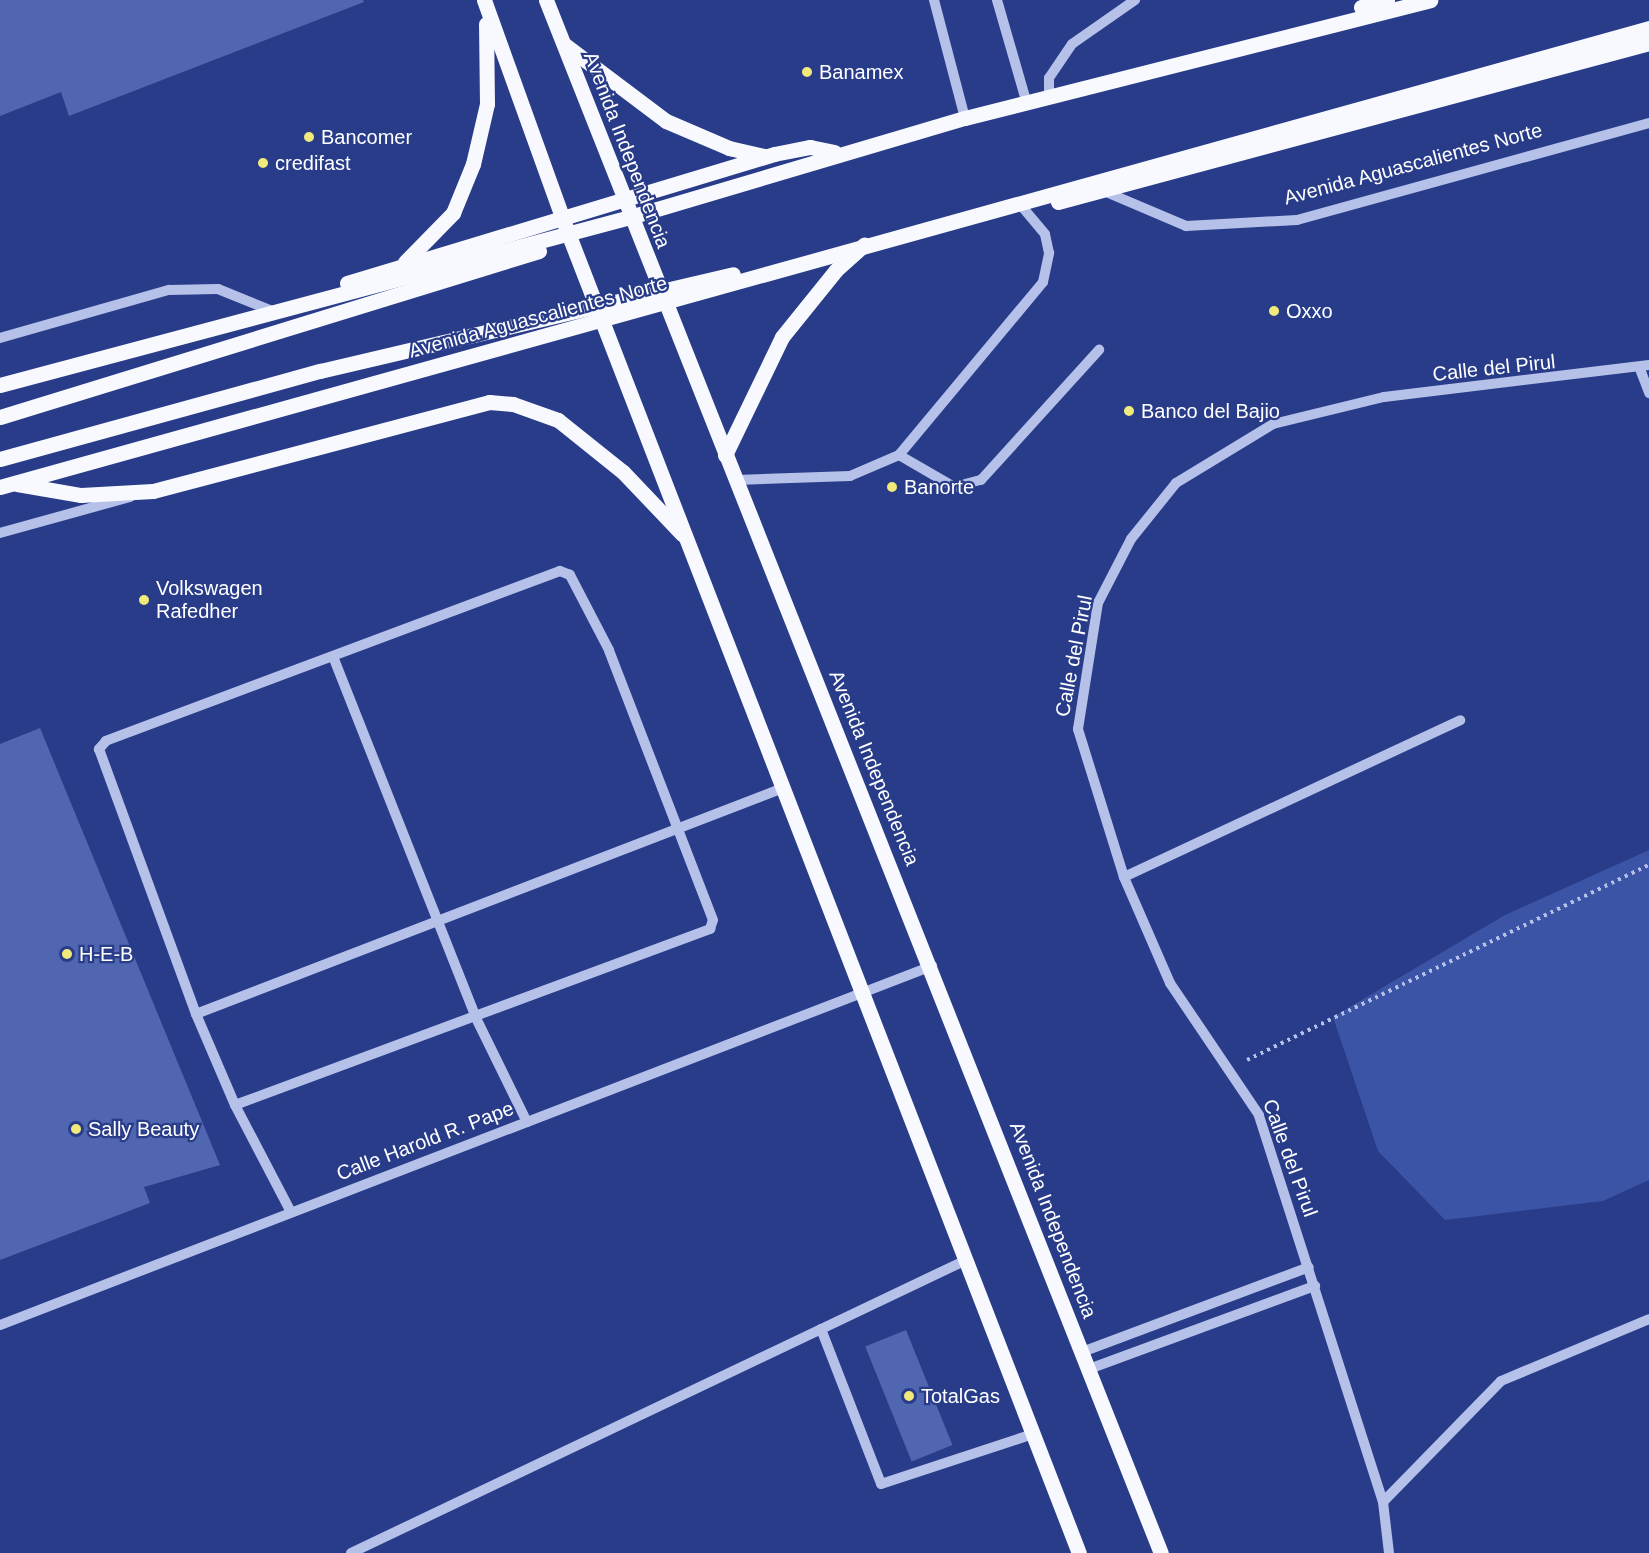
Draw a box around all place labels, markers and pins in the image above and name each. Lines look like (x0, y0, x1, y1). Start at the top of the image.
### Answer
place label: Banamex (819, 60, 903, 84)
marker: Banamex (800, 65, 814, 79)
place label: Bancomer (321, 125, 412, 149)
marker: Bancomer (302, 130, 316, 144)
place label: credifast (275, 151, 351, 175)
marker: credifast (256, 156, 270, 170)
place label: Oxxo (1286, 299, 1333, 323)
marker: Oxxo (1267, 304, 1281, 318)
place label: Banco del Bajio (1141, 399, 1280, 423)
marker: Banco del Bajio (1122, 404, 1136, 418)
place label: Banorte (904, 475, 974, 499)
marker: Banorte (885, 480, 899, 494)
place label: Volkswagen Rafedher (156, 576, 263, 623)
marker: Volkswagen Rafedher (137, 593, 151, 607)
place label: H-E-B (79, 942, 133, 966)
marker: H-E-B (60, 947, 74, 961)
place label: Sally Beauty (88, 1117, 199, 1141)
marker: Sally Beauty (69, 1122, 83, 1136)
place label: TotalGas (921, 1384, 1000, 1408)
marker: TotalGas (902, 1389, 916, 1403)

